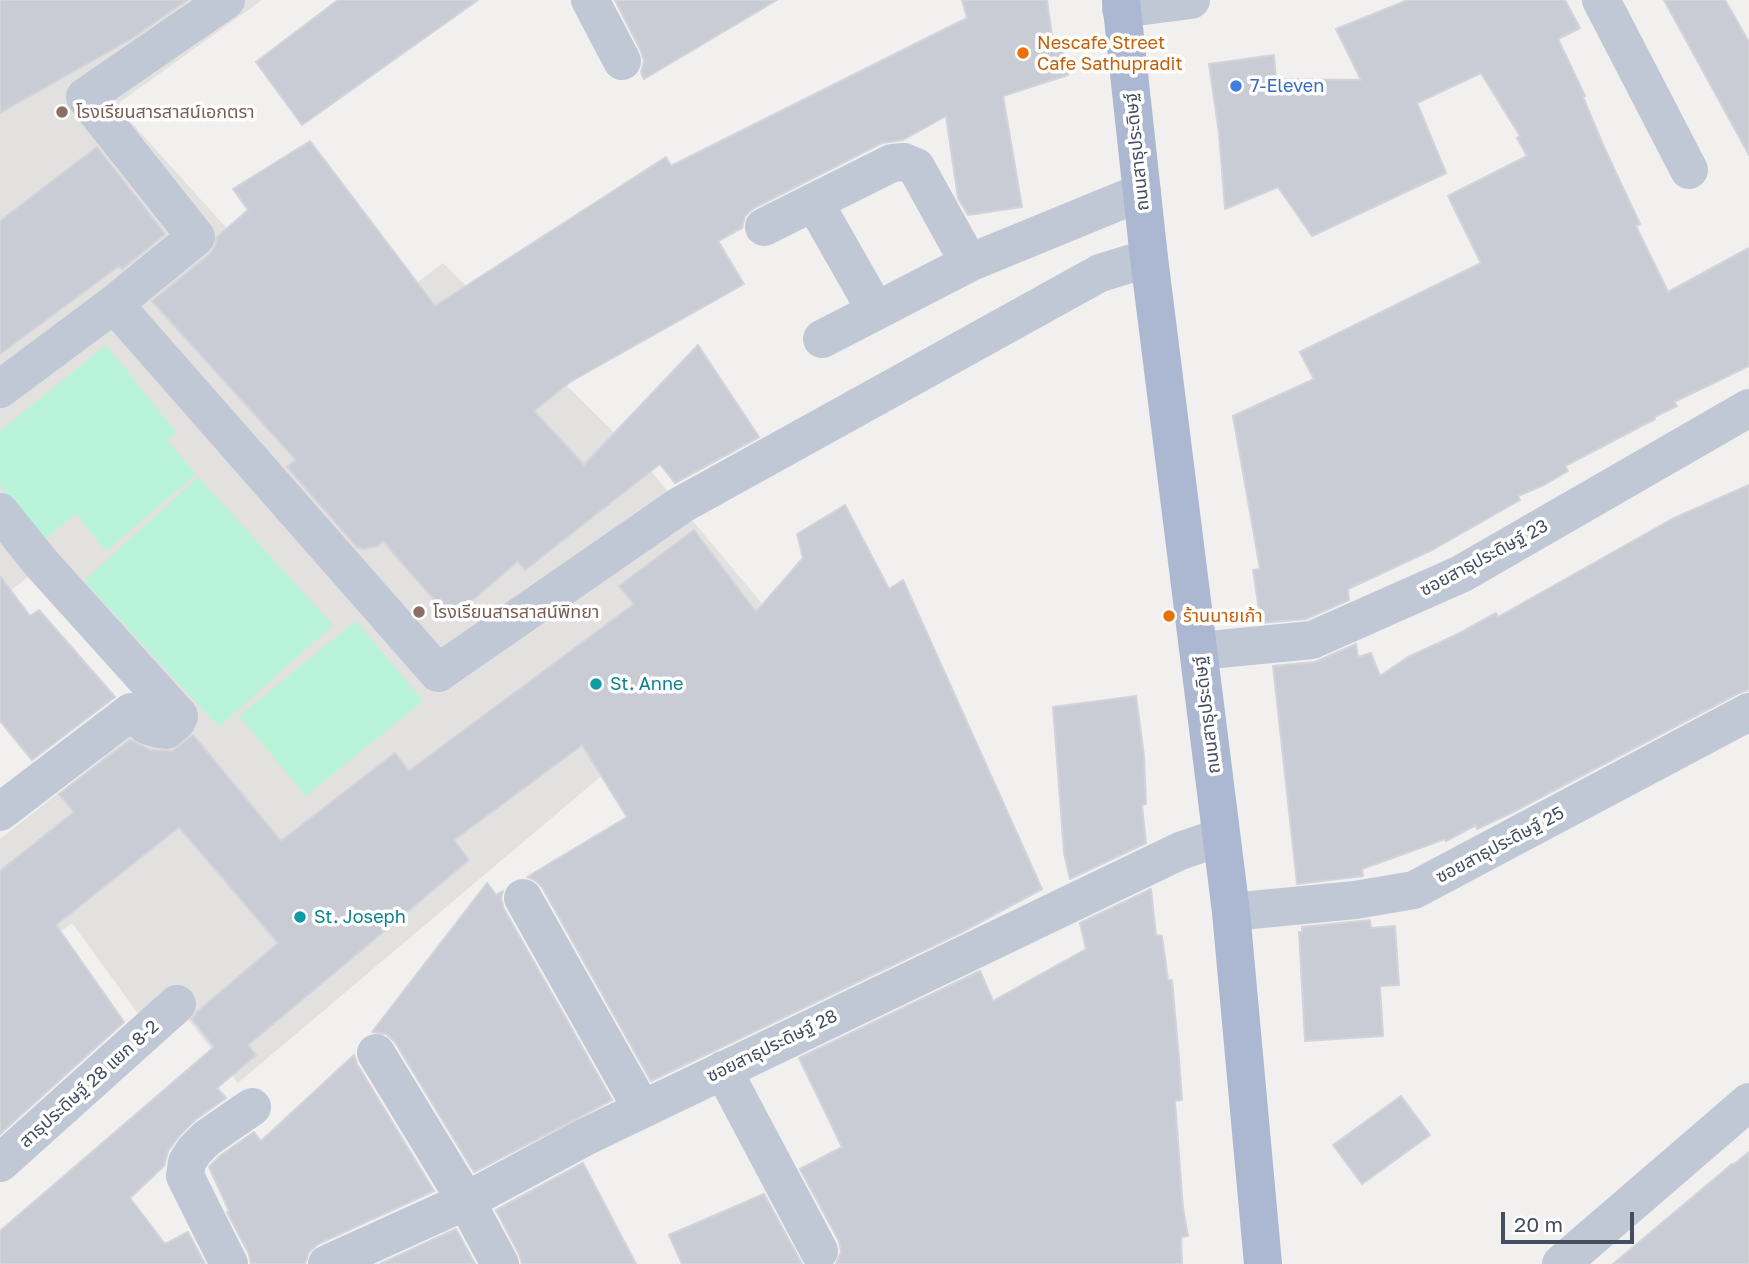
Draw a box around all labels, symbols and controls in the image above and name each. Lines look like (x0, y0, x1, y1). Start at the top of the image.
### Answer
place label: Nescafe Street Cafe Sathupradit (1037, 32, 1183, 74)
marker: Nescafe Street Cafe Sathupradit (1015, 45, 1031, 61)
place label: 7-Eleven (1250, 75, 1324, 97)
marker: 7-Eleven (1228, 78, 1244, 94)
street label: ถนนสาธุประดิษฐ์ (1120, 92, 1154, 212)
place label: โรงเรียนสารสาสน์เอกตรา (76, 101, 255, 123)
marker: โรงเรียนสารสาสน์เอกตรา (54, 104, 70, 120)
street label: ซอยสาธุประดิษฐ์ 23 (1416, 515, 1552, 601)
place label: โรงเรียนสารสาสน์พิทยา (433, 601, 599, 623)
marker: โรงเรียนสารสาสน์พิทยา (411, 604, 427, 620)
place label: ร้านนายเก้า (1183, 605, 1263, 627)
marker: ร้านนายเก้า (1161, 608, 1177, 624)
street label: ถนนสาธุประดิษฐ์ (1189, 655, 1225, 775)
place label: St. Anne (610, 673, 683, 695)
marker: St. Anne (588, 676, 604, 692)
street label: ซอยสาธุประดิษฐ์ 25 (1432, 802, 1568, 888)
place label: St. Joseph (314, 906, 406, 928)
marker: St. Joseph (292, 909, 308, 925)
street label: ซอยสาธุประดิษฐ์ 28 (703, 1005, 841, 1087)
street label: สาธุประดิษฐ์ 28 แยก 8-2 (15, 1016, 163, 1152)
scale bar (1504, 1198, 1637, 1242)
text: 20 m (1514, 1211, 1563, 1237)

